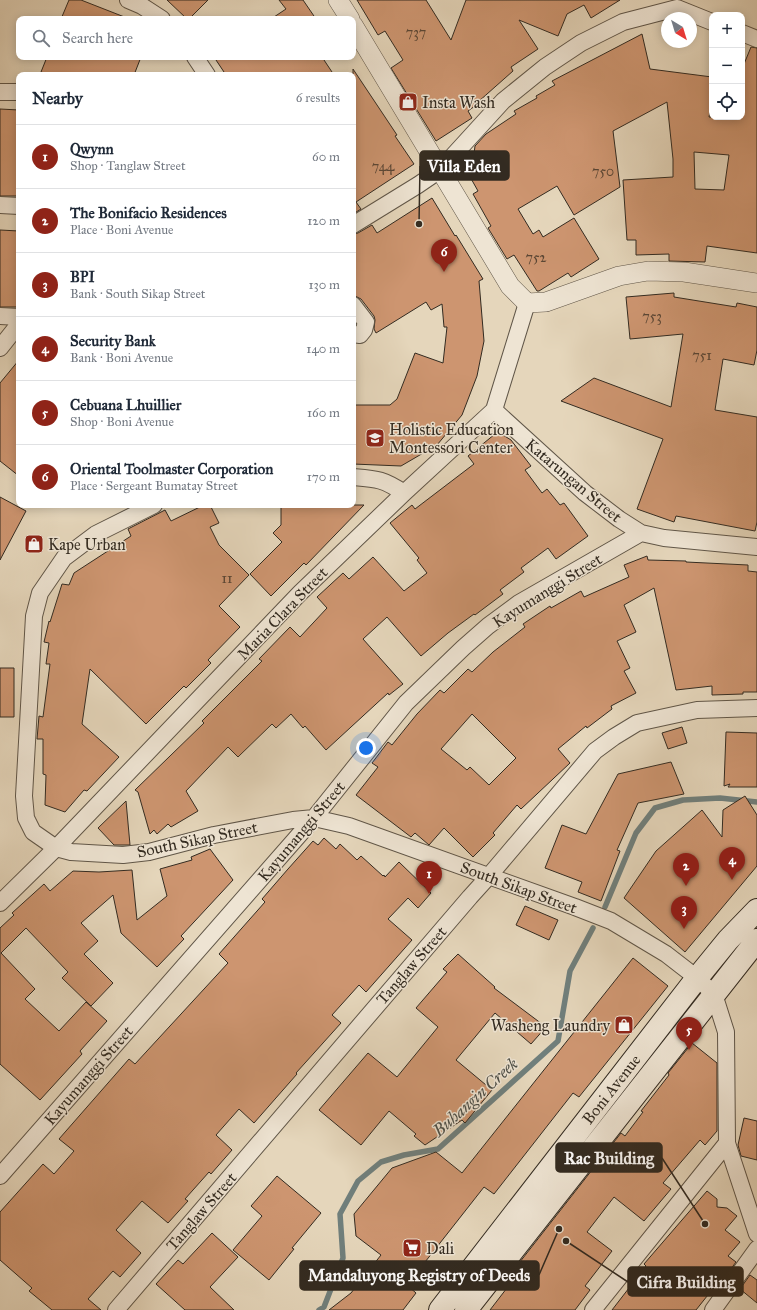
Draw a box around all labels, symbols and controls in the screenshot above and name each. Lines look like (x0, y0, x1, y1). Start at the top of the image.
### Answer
north arrow (661, 12, 697, 48)
map controls (709, 12, 745, 120)
button: + (709, 12, 745, 48)
search box (16, 16, 356, 60)
house number: 737 (406, 24, 426, 41)
icon: search (30, 27, 52, 49)
text: Search here (62, 29, 133, 47)
button: − (709, 48, 745, 84)
button: locate (709, 84, 745, 120)
text: Nearby (32, 88, 83, 109)
text: 6 results (296, 90, 340, 106)
shop icon: Insta Wash (397, 91, 419, 113)
place label: Insta Wash (422, 93, 495, 112)
text: Qwynn (70, 140, 114, 158)
text: 1 (42, 149, 48, 165)
text: 60 m (312, 149, 340, 165)
callout: Villa Eden (420, 151, 509, 180)
text: Villa Eden (426, 156, 502, 177)
text: Shop · Tanglaw Street (70, 158, 186, 174)
house number: 744 (372, 158, 396, 175)
house number: 750 (592, 163, 614, 180)
text: The Bonifacio Residences (70, 204, 227, 222)
text: 2 (42, 213, 48, 229)
text: 120 m (307, 213, 340, 229)
text: Place · Boni Avenue (70, 222, 173, 238)
pin: 6 (431, 239, 457, 272)
house number: 752 (526, 249, 547, 266)
text: BPI (70, 268, 95, 286)
text: 3 (42, 277, 48, 293)
text: 130 m (308, 277, 340, 293)
text: Bank · South Sikap Street (70, 286, 205, 302)
house number: 753 (642, 308, 662, 325)
text: Security Bank (70, 332, 156, 350)
text: 4 (41, 341, 49, 357)
text: 140 m (306, 341, 340, 357)
house number: 751 (692, 347, 712, 364)
text: Bank · Boni Avenue (70, 350, 173, 366)
text: Cebuana Lhuillier (70, 396, 181, 414)
text: 5 (42, 405, 48, 421)
text: 160 m (307, 405, 340, 421)
text: Shop · Boni Avenue (70, 414, 174, 430)
place label: Holistic Education Montessori Center (389, 420, 514, 457)
school or university icon: Holistic Education Montessori Center (364, 427, 386, 449)
street label: Katarungan Street (521, 435, 626, 527)
text: Oriental Toolmaster Corporation (70, 460, 273, 478)
text: 6 (42, 469, 48, 485)
text: 170 m (307, 469, 340, 485)
text: Place · Sergeant Bumatay Street (70, 478, 238, 494)
shop icon: Kape Urban (23, 533, 45, 555)
place label: Kape Urban (48, 535, 126, 554)
street label: Kayumanggi Street (489, 549, 606, 633)
street label: Maria Clara Street (233, 563, 332, 664)
house number: 11 (221, 570, 233, 587)
your location (356, 738, 376, 758)
street label: Kayumanggi Street (254, 777, 350, 886)
street label: South Sikap Street (135, 817, 260, 862)
pin: 4 (719, 847, 745, 880)
pin: 2 (673, 853, 699, 886)
street label: South Sikap Street (458, 858, 580, 918)
pin: 1 (416, 861, 442, 894)
pin: 3 (671, 896, 697, 929)
street label: Tanglaw Street (372, 922, 452, 1009)
shop icon: Washeng Laundry (613, 1014, 635, 1036)
place label: Washeng Laundry (491, 1016, 611, 1036)
pin: 5 (676, 1017, 702, 1050)
street label: Kayumanggi Street (40, 1022, 138, 1130)
street label: Boni Avenue (578, 1050, 645, 1128)
water label: Buhangin Creek (427, 1053, 523, 1142)
callout: Rac Building (556, 1143, 662, 1172)
text: Rac Building (564, 1148, 655, 1169)
street label: Tanglaw Street (162, 1168, 242, 1255)
supermarket icon: Dali (401, 1237, 423, 1259)
place label: Dali (426, 1239, 455, 1258)
callout: Mandaluyong Registry of Deeds (300, 1261, 539, 1290)
text: Mandaluyong Registry of Deeds (308, 1265, 530, 1286)
callout: Cifra Building (628, 1267, 743, 1296)
text: Cifra Building (636, 1272, 737, 1293)

